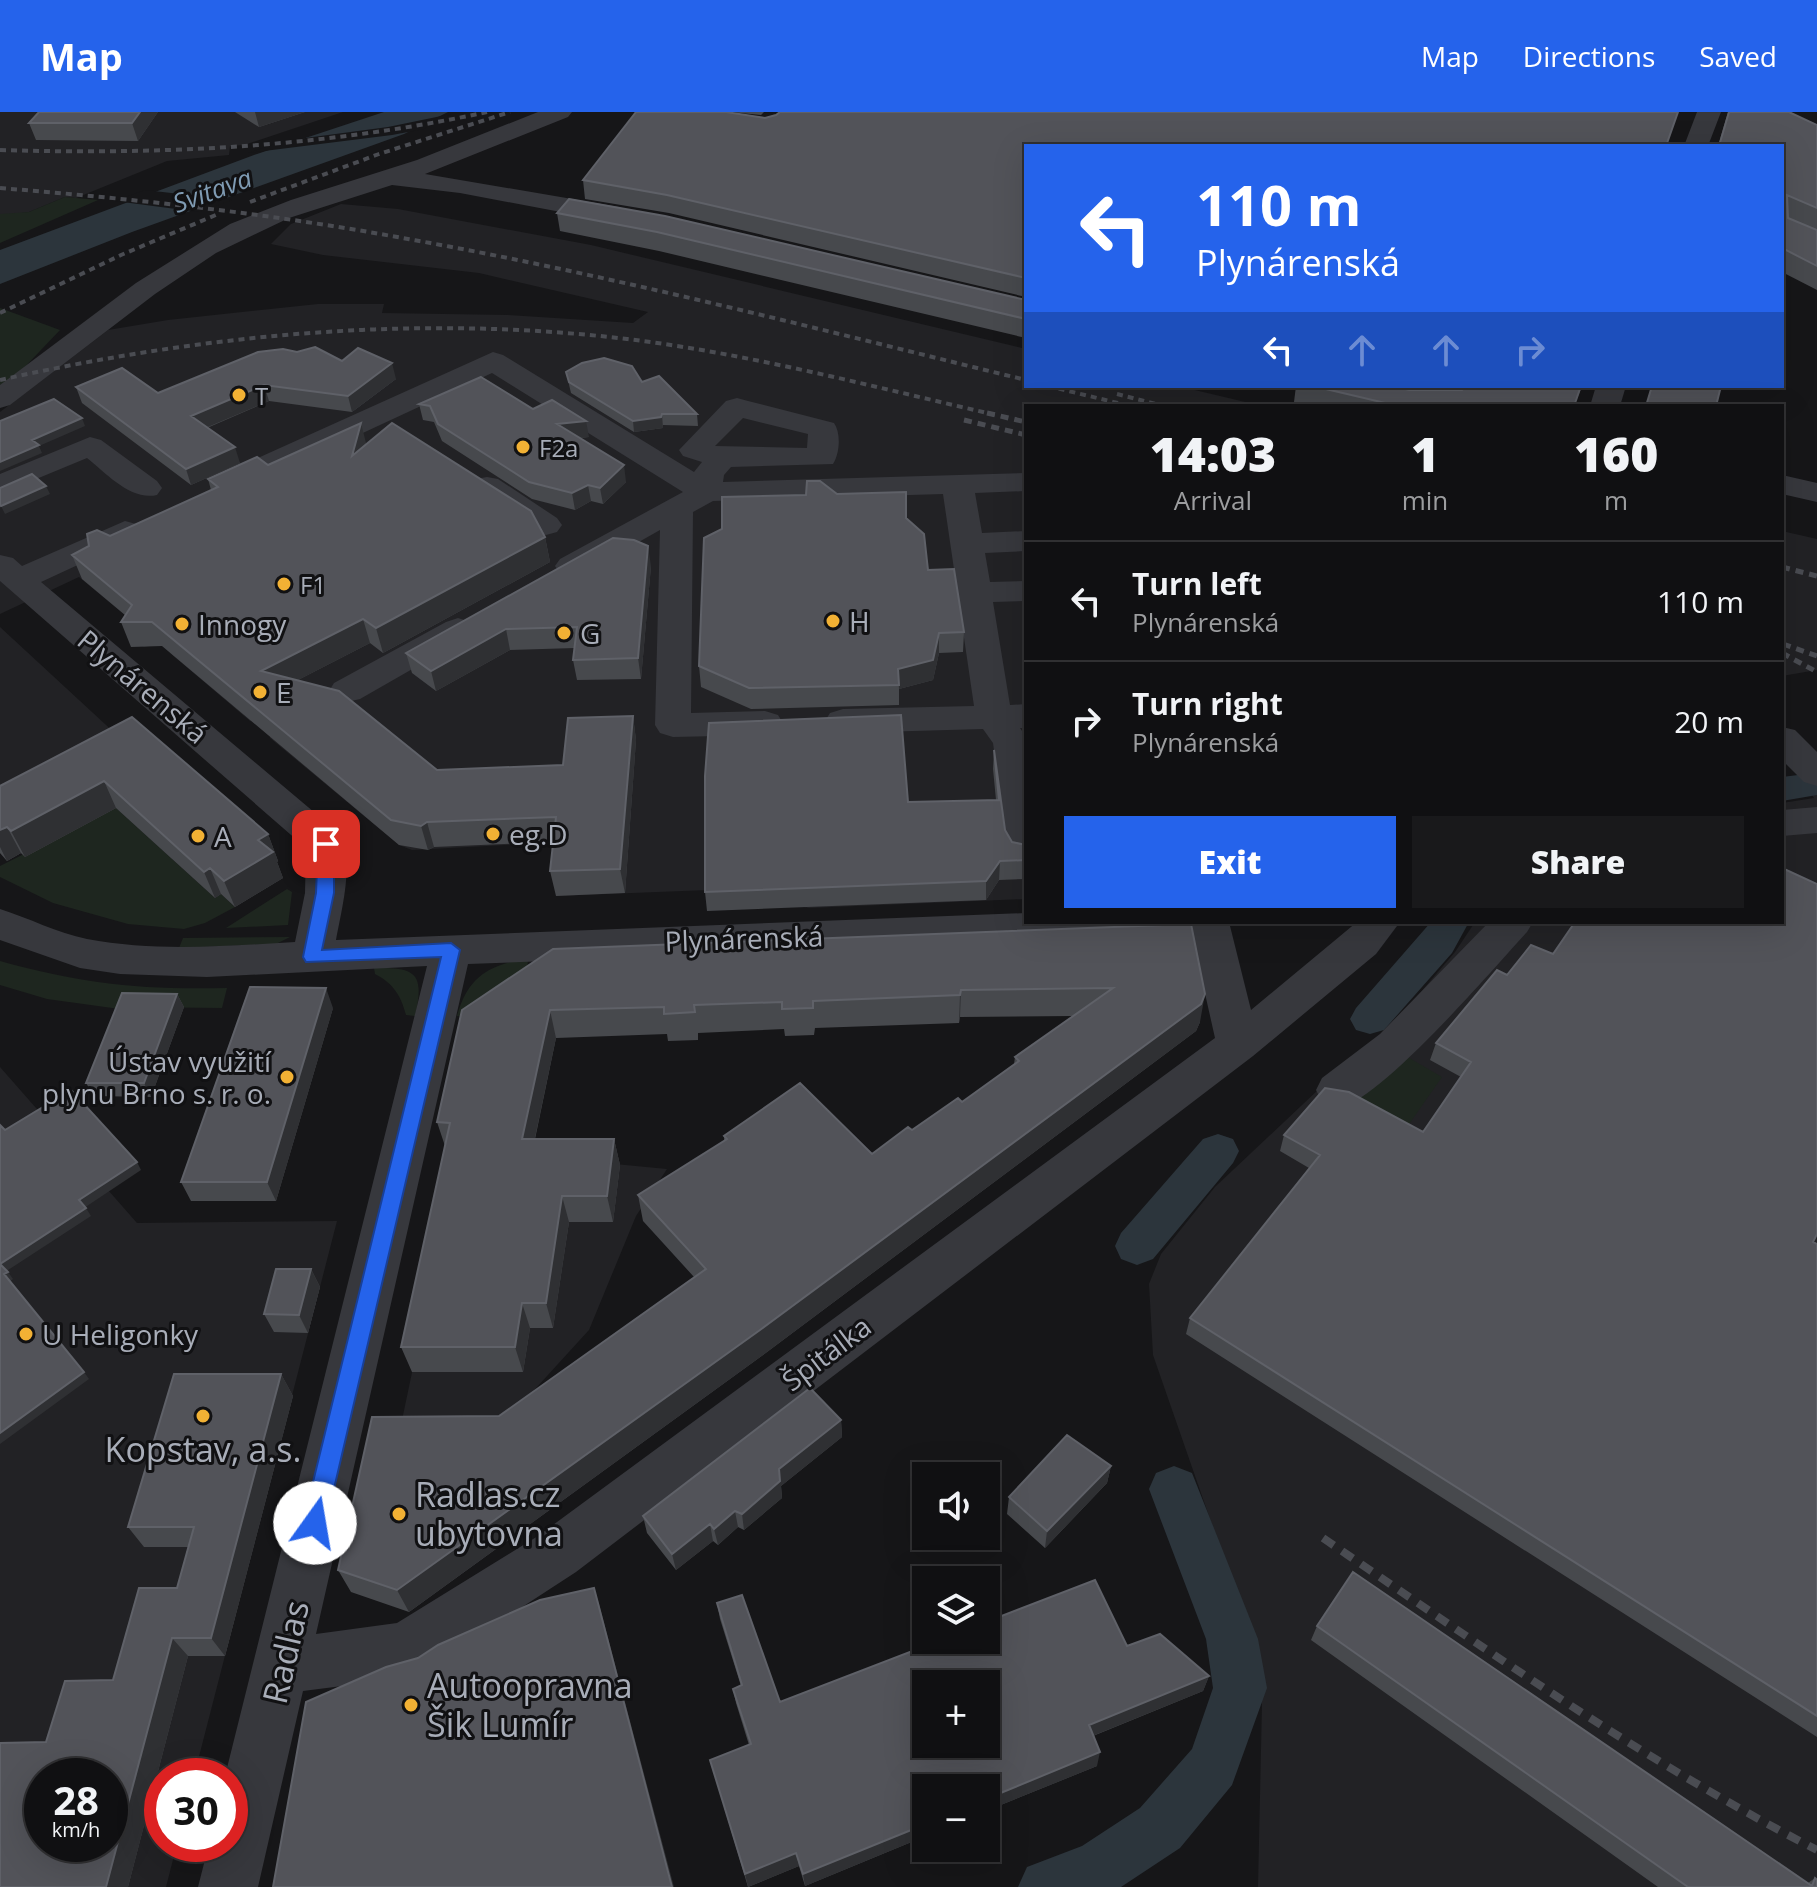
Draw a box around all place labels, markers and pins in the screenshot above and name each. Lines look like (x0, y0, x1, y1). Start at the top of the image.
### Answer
place label: T (255, 379, 268, 412)
marker: T (230, 386, 248, 404)
place label: F2a (539, 431, 578, 464)
marker: F2a (514, 438, 532, 456)
place label: F1 (300, 568, 326, 601)
marker: F1 (275, 575, 293, 593)
place label: H (849, 602, 870, 640)
place label: Innogy (198, 605, 287, 643)
marker: H (824, 612, 842, 630)
place label: G (580, 614, 600, 652)
marker: Innogy (173, 615, 191, 633)
marker: G (555, 624, 573, 642)
place label: E (276, 673, 292, 711)
marker: E (251, 683, 269, 701)
pin (292, 810, 360, 878)
place label: eg.D (509, 815, 568, 853)
place label: A (214, 817, 232, 855)
marker: eg.D (484, 825, 502, 843)
marker: A (189, 827, 207, 845)
place label: Ústav využití plynu Brno s. r. o. (42, 1042, 272, 1112)
marker: Ústav využití plynu Brno s. r. o. (278, 1068, 296, 1086)
place label: U Heligonky (42, 1315, 199, 1353)
marker: U Heligonky (17, 1325, 35, 1343)
marker: Kopstav, a.s. (194, 1407, 212, 1425)
place label: Kopstav, a.s. (105, 1426, 301, 1472)
place label: Radlas.cz ubytovna (415, 1471, 563, 1556)
marker: Radlas.cz ubytovna (390, 1505, 408, 1523)
place label: Autoopravna Šik Lumír (427, 1662, 633, 1747)
marker: Autoopravna Šik Lumír (402, 1696, 420, 1714)

